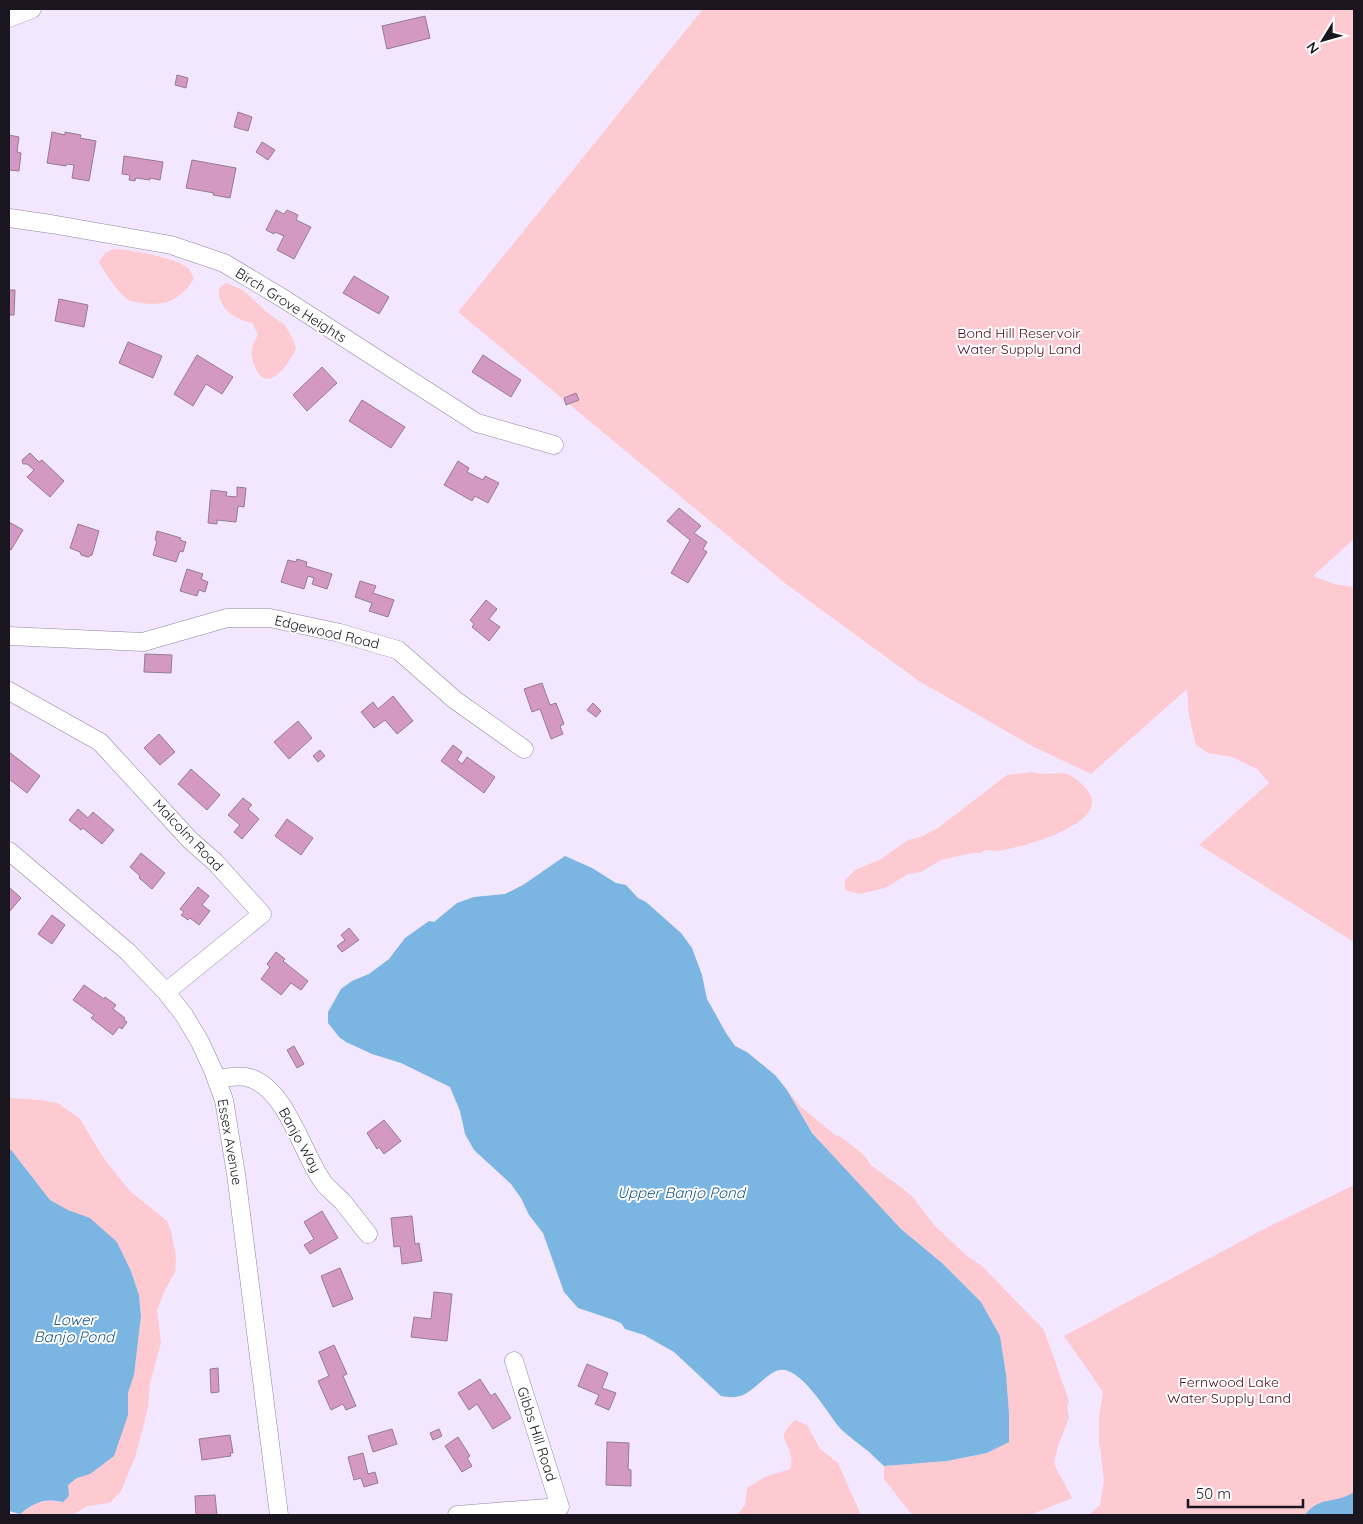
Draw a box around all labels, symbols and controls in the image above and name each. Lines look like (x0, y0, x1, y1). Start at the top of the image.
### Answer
north arrow (1298, 15, 1348, 65)
text: N (1302, 38, 1323, 57)
street label: Birch Grove Heights (232, 264, 350, 346)
park label: Bond Hill Reservoir Water Supply Land (957, 324, 1081, 358)
street label: Edgewood Road (273, 611, 381, 653)
street label: Malcolm Road (149, 795, 227, 875)
street label: Essex Avenue (214, 1097, 246, 1187)
street label: Banjo Way (275, 1104, 325, 1176)
water label: Upper Banjo Pond (617, 1183, 747, 1202)
water label: Lower Banjo Pond (34, 1310, 116, 1346)
park label: Fernwood Lake Water Supply Land (1167, 1373, 1291, 1407)
street label: Gibbs Hill Road (513, 1385, 561, 1483)
scale bar (1188, 1476, 1303, 1508)
text: 50 m (1196, 1484, 1231, 1503)

